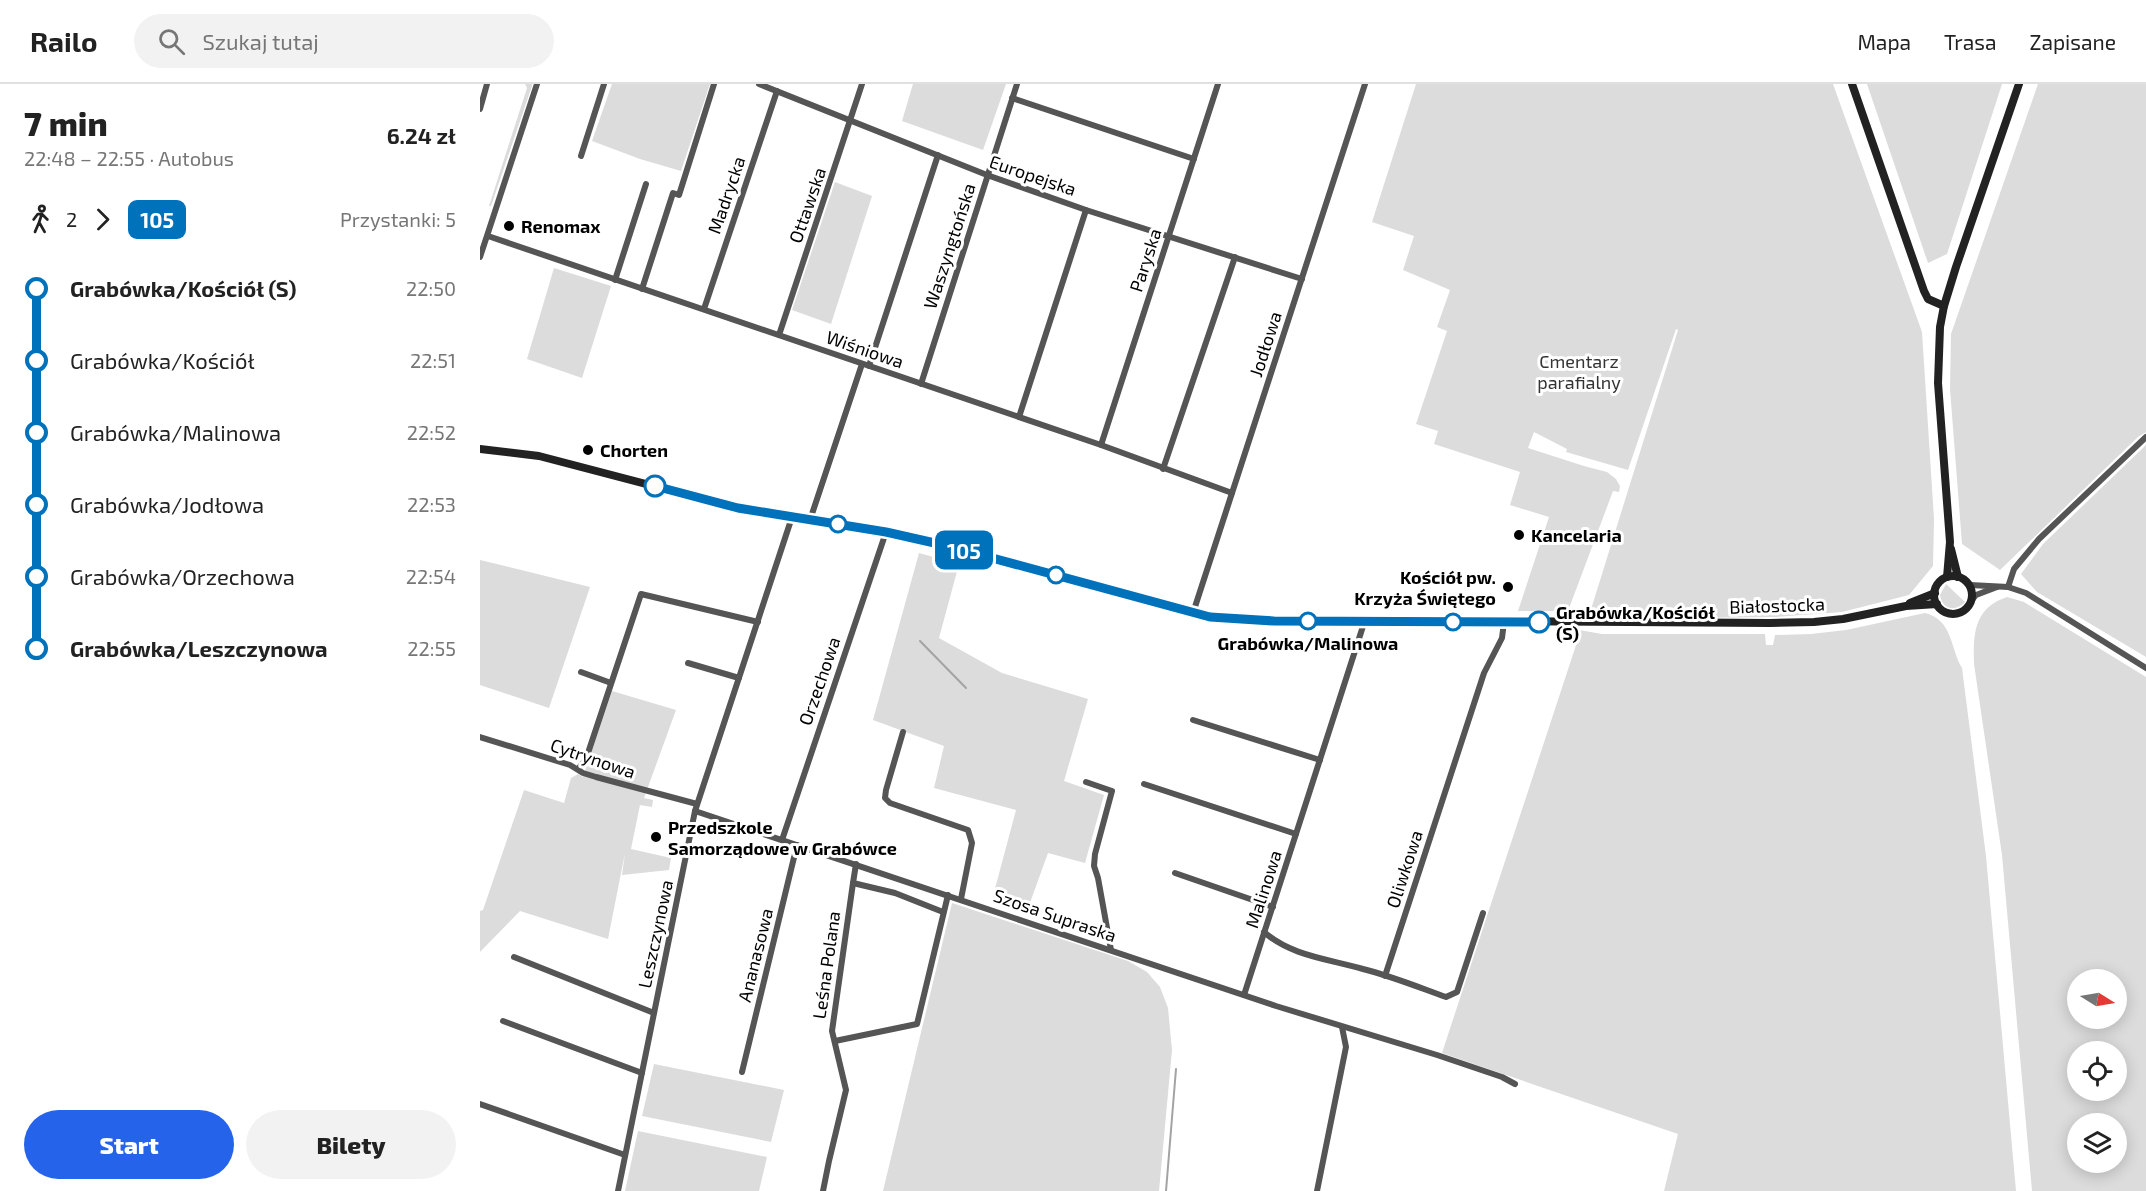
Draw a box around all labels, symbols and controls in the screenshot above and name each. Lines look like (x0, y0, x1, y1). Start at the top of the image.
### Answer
search box (134, 14, 554, 68)
text: Railo (30, 24, 98, 58)
icon: search (155, 25, 188, 58)
text: Szukaj tutaj (203, 28, 319, 54)
text: Mapa (1857, 29, 1911, 54)
text: Trasa (1944, 29, 1997, 54)
text: Zapisane (2030, 29, 2116, 54)
text: 7 min (24, 103, 108, 143)
text: 6.24 zł (387, 122, 456, 148)
text: 22:48 – 22:55 · Autobus (24, 146, 234, 170)
street label: Europejska (987, 150, 1079, 200)
street label: Madrycka (703, 153, 749, 237)
street label: Ottawska (784, 164, 830, 246)
street label: Waszyngtońska (918, 180, 980, 312)
icon: walk (24, 203, 57, 236)
icon: forward (86, 203, 119, 236)
text: 2 (66, 207, 77, 231)
text: 105 (140, 207, 174, 232)
text: Przystanki: 5 (340, 207, 456, 231)
place label: Renomax (521, 215, 601, 237)
marker: Renomax (502, 219, 516, 233)
street label: Paryska (1124, 226, 1166, 294)
text: Grabówka/Kościół (S) (70, 275, 297, 301)
text: 22:50 (406, 276, 456, 300)
street label: Jodłowa (1244, 309, 1286, 379)
street label: Wiśniowa (823, 326, 907, 372)
text: Grabówka/Kościół (70, 347, 255, 373)
text: 22:51 (410, 348, 456, 372)
park label: Cmentarz parafialny (1537, 350, 1621, 393)
text: Grabówka/Malinowa (70, 419, 281, 445)
text: 22:52 (407, 420, 456, 444)
place label: Chorten (600, 439, 668, 461)
marker: Chorten (581, 443, 595, 457)
unlabelled marker (644, 475, 666, 497)
text: Grabówka/Jodłowa (70, 491, 264, 517)
text: 22:53 (407, 492, 456, 516)
unlabelled marker (829, 515, 847, 533)
place label: Kancelaria (1531, 524, 1622, 546)
marker: Kancelaria (1512, 528, 1526, 542)
line badge: 105 (930, 530, 998, 570)
text: 105 (947, 538, 981, 563)
text: Grabówka/Orzechowa (70, 563, 295, 589)
text: 22:54 (406, 564, 456, 588)
unlabelled marker (1047, 566, 1065, 584)
place label: Kościół pw. Krzyża Świętego (1354, 566, 1496, 609)
marker: Kościół pw. Krzyża Świętego (1501, 580, 1515, 594)
street label: Białostocka (1729, 592, 1825, 618)
place label: Grabówka/Kościół (S) (1556, 601, 1715, 644)
marker: Grabówka/Kościół (S) (1528, 611, 1550, 633)
marker: Grabówka/Malinowa (1299, 612, 1317, 630)
unlabelled marker (1444, 613, 1462, 631)
place label: Grabówka/Malinowa (1218, 632, 1398, 654)
street label: Orzechowa (794, 634, 844, 728)
text: Grabówka/Leszczynowa (70, 635, 328, 661)
text: 22:55 (407, 636, 456, 660)
street label: Cytrynowa (548, 733, 638, 783)
place label: Przedszkole Samorządowe w Grabówce (668, 816, 897, 859)
street label: Oliwkowa (1381, 827, 1427, 911)
marker: Przedszkole Samorządowe w Grabówce (649, 830, 663, 844)
street label: Malinowa (1240, 847, 1286, 931)
street label: Leszczynowa (633, 878, 677, 990)
street label: Szosa Supraska (991, 884, 1119, 946)
street label: Ananasowa (733, 906, 777, 1004)
street label: Leśna Polana (808, 910, 844, 1020)
north arrow (2067, 969, 2127, 1029)
map controls (2067, 969, 2127, 1173)
button: locate (2067, 1041, 2127, 1101)
button: Start (24, 1110, 234, 1179)
button: Bilety (246, 1110, 456, 1179)
button: layers (2067, 1113, 2127, 1173)

